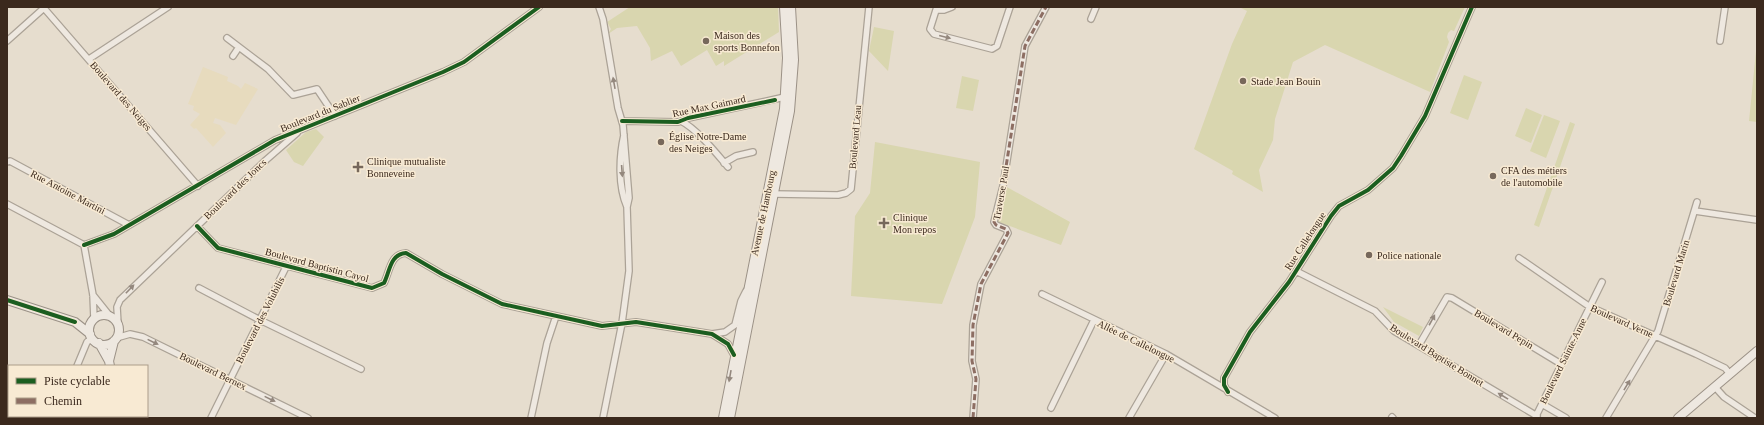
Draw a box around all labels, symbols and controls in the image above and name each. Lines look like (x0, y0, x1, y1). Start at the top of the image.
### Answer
place label: Maison des sports Bonnefon (714, 30, 780, 53)
one-way arrow (939, 34, 951, 40)
marker: Maison des sports Bonnefon (701, 36, 711, 46)
street label: Boulevard des Neiges (88, 59, 154, 133)
marker: Stade Jean Bouin (1238, 76, 1248, 86)
place label: Stade Jean Bouin (1251, 76, 1320, 87)
one-way arrow (610, 77, 616, 89)
street label: Boulevard du Sablier (279, 92, 362, 134)
street label: Rue Max Gaimard (671, 93, 747, 119)
street label: Boulevard Leau (847, 105, 863, 169)
place label: Église Notre-Dame des Neiges (669, 131, 747, 154)
marker: Église Notre-Dame des Neiges (656, 137, 666, 147)
street label: Boulevard des Joncs (202, 156, 268, 222)
place label: Clinique mutualiste Bonneveine (367, 156, 446, 179)
marker: Clinique mutualiste Bonneveine (352, 161, 364, 173)
one-way arrow (618, 165, 625, 177)
street label: Traverse Paul (991, 165, 1011, 221)
place label: CFA des métiers de l'automobile (1501, 165, 1567, 188)
street label: Rue Antoine Martini (29, 168, 107, 216)
street label: Avenue de Hambourg (749, 169, 777, 257)
marker: CFA des métiers de l'automobile (1488, 171, 1498, 181)
street label: Rue Callelongue (1282, 209, 1328, 272)
place label: Clinique Mon repos (893, 212, 936, 235)
marker: Clinique Mon repos (878, 217, 890, 229)
street label: Boulevard Marin (1661, 239, 1691, 307)
street label: Boulevard Baptistin Cayol (264, 246, 370, 284)
marker: Police nationale (1364, 250, 1374, 260)
place label: Police nationale (1377, 250, 1442, 261)
street label: Boulevard des Volubilis (233, 275, 287, 365)
one-way arrow (125, 284, 135, 294)
street label: Boulevard Verne (1589, 302, 1655, 340)
street label: Boulevard Pepin (1472, 307, 1536, 351)
one-way arrow (1429, 314, 1436, 326)
street label: Boulevard Sainte-Anne (1537, 316, 1589, 406)
street label: Allée de Callelongue (1096, 318, 1177, 365)
street label: Boulevard Baptiste Bonnet (1388, 322, 1486, 388)
one-way arrow (148, 339, 159, 345)
street label: Boulevard Bernex (178, 350, 248, 392)
legend (8, 365, 148, 417)
one-way arrow (727, 370, 733, 383)
text: Piste cyclable (44, 374, 110, 388)
one-way arrow (1623, 379, 1630, 391)
one-way arrow (1497, 392, 1509, 399)
text: Chemin (44, 394, 82, 408)
one-way arrow (264, 396, 276, 403)

